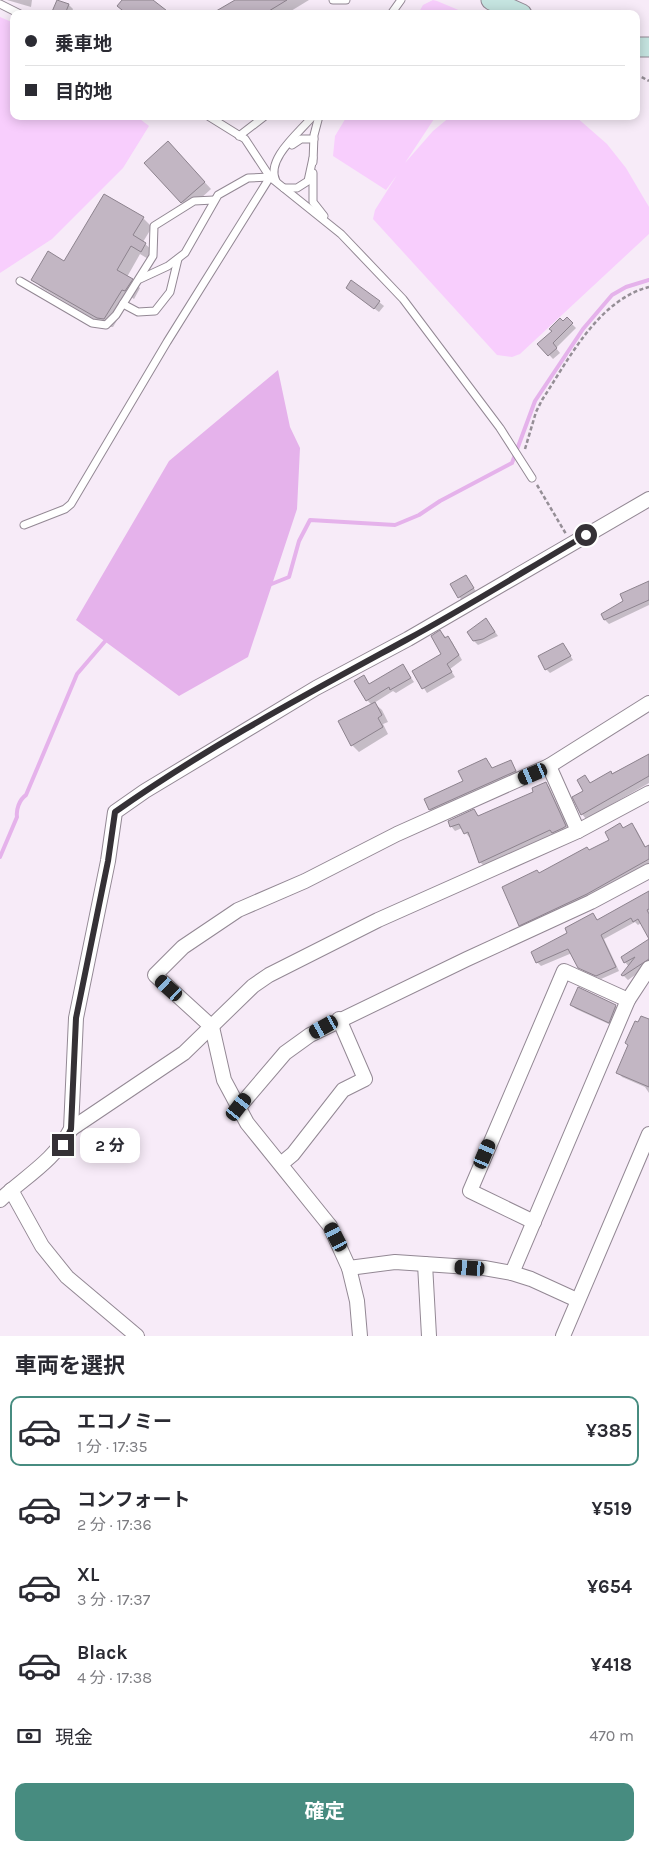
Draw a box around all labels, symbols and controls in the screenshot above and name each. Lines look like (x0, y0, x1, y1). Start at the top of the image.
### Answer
text: 乗車地 (55, 33, 112, 55)
text: 目的地 (55, 81, 112, 103)
route start (575, 524, 597, 546)
car (516, 761, 549, 787)
car (152, 972, 185, 1004)
car (307, 1013, 340, 1041)
car (223, 1091, 254, 1123)
callout: 2 分 (80, 1128, 140, 1162)
route end (52, 1134, 74, 1156)
text: 2 分 (95, 1136, 125, 1155)
car (472, 1137, 497, 1171)
car (322, 1220, 349, 1254)
car (454, 1259, 485, 1277)
text: 車両を選択 (15, 1353, 125, 1379)
icon: car (17, 1409, 62, 1454)
text: エコノミー (77, 1411, 172, 1433)
text: ¥385 (586, 1420, 632, 1442)
text: 1 分 · 17:35 (77, 1437, 148, 1456)
icon: car (17, 1487, 62, 1532)
text: コンフォート (77, 1489, 190, 1511)
text: ¥519 (591, 1498, 632, 1520)
text: 2 分 · 17:36 (77, 1515, 152, 1534)
text: XL (77, 1564, 99, 1586)
icon: car (17, 1565, 62, 1610)
text: ¥654 (587, 1576, 632, 1598)
text: 3 分 · 17:37 (77, 1590, 150, 1609)
text: Black (77, 1642, 128, 1664)
icon: car (17, 1643, 62, 1688)
text: ¥418 (590, 1654, 632, 1676)
text: 4 分 · 17:38 (77, 1668, 152, 1687)
icon: cash (15, 1722, 43, 1750)
text: 470 m (589, 1726, 634, 1745)
text: 現金 (55, 1727, 93, 1749)
button: 確定 (15, 1783, 634, 1841)

